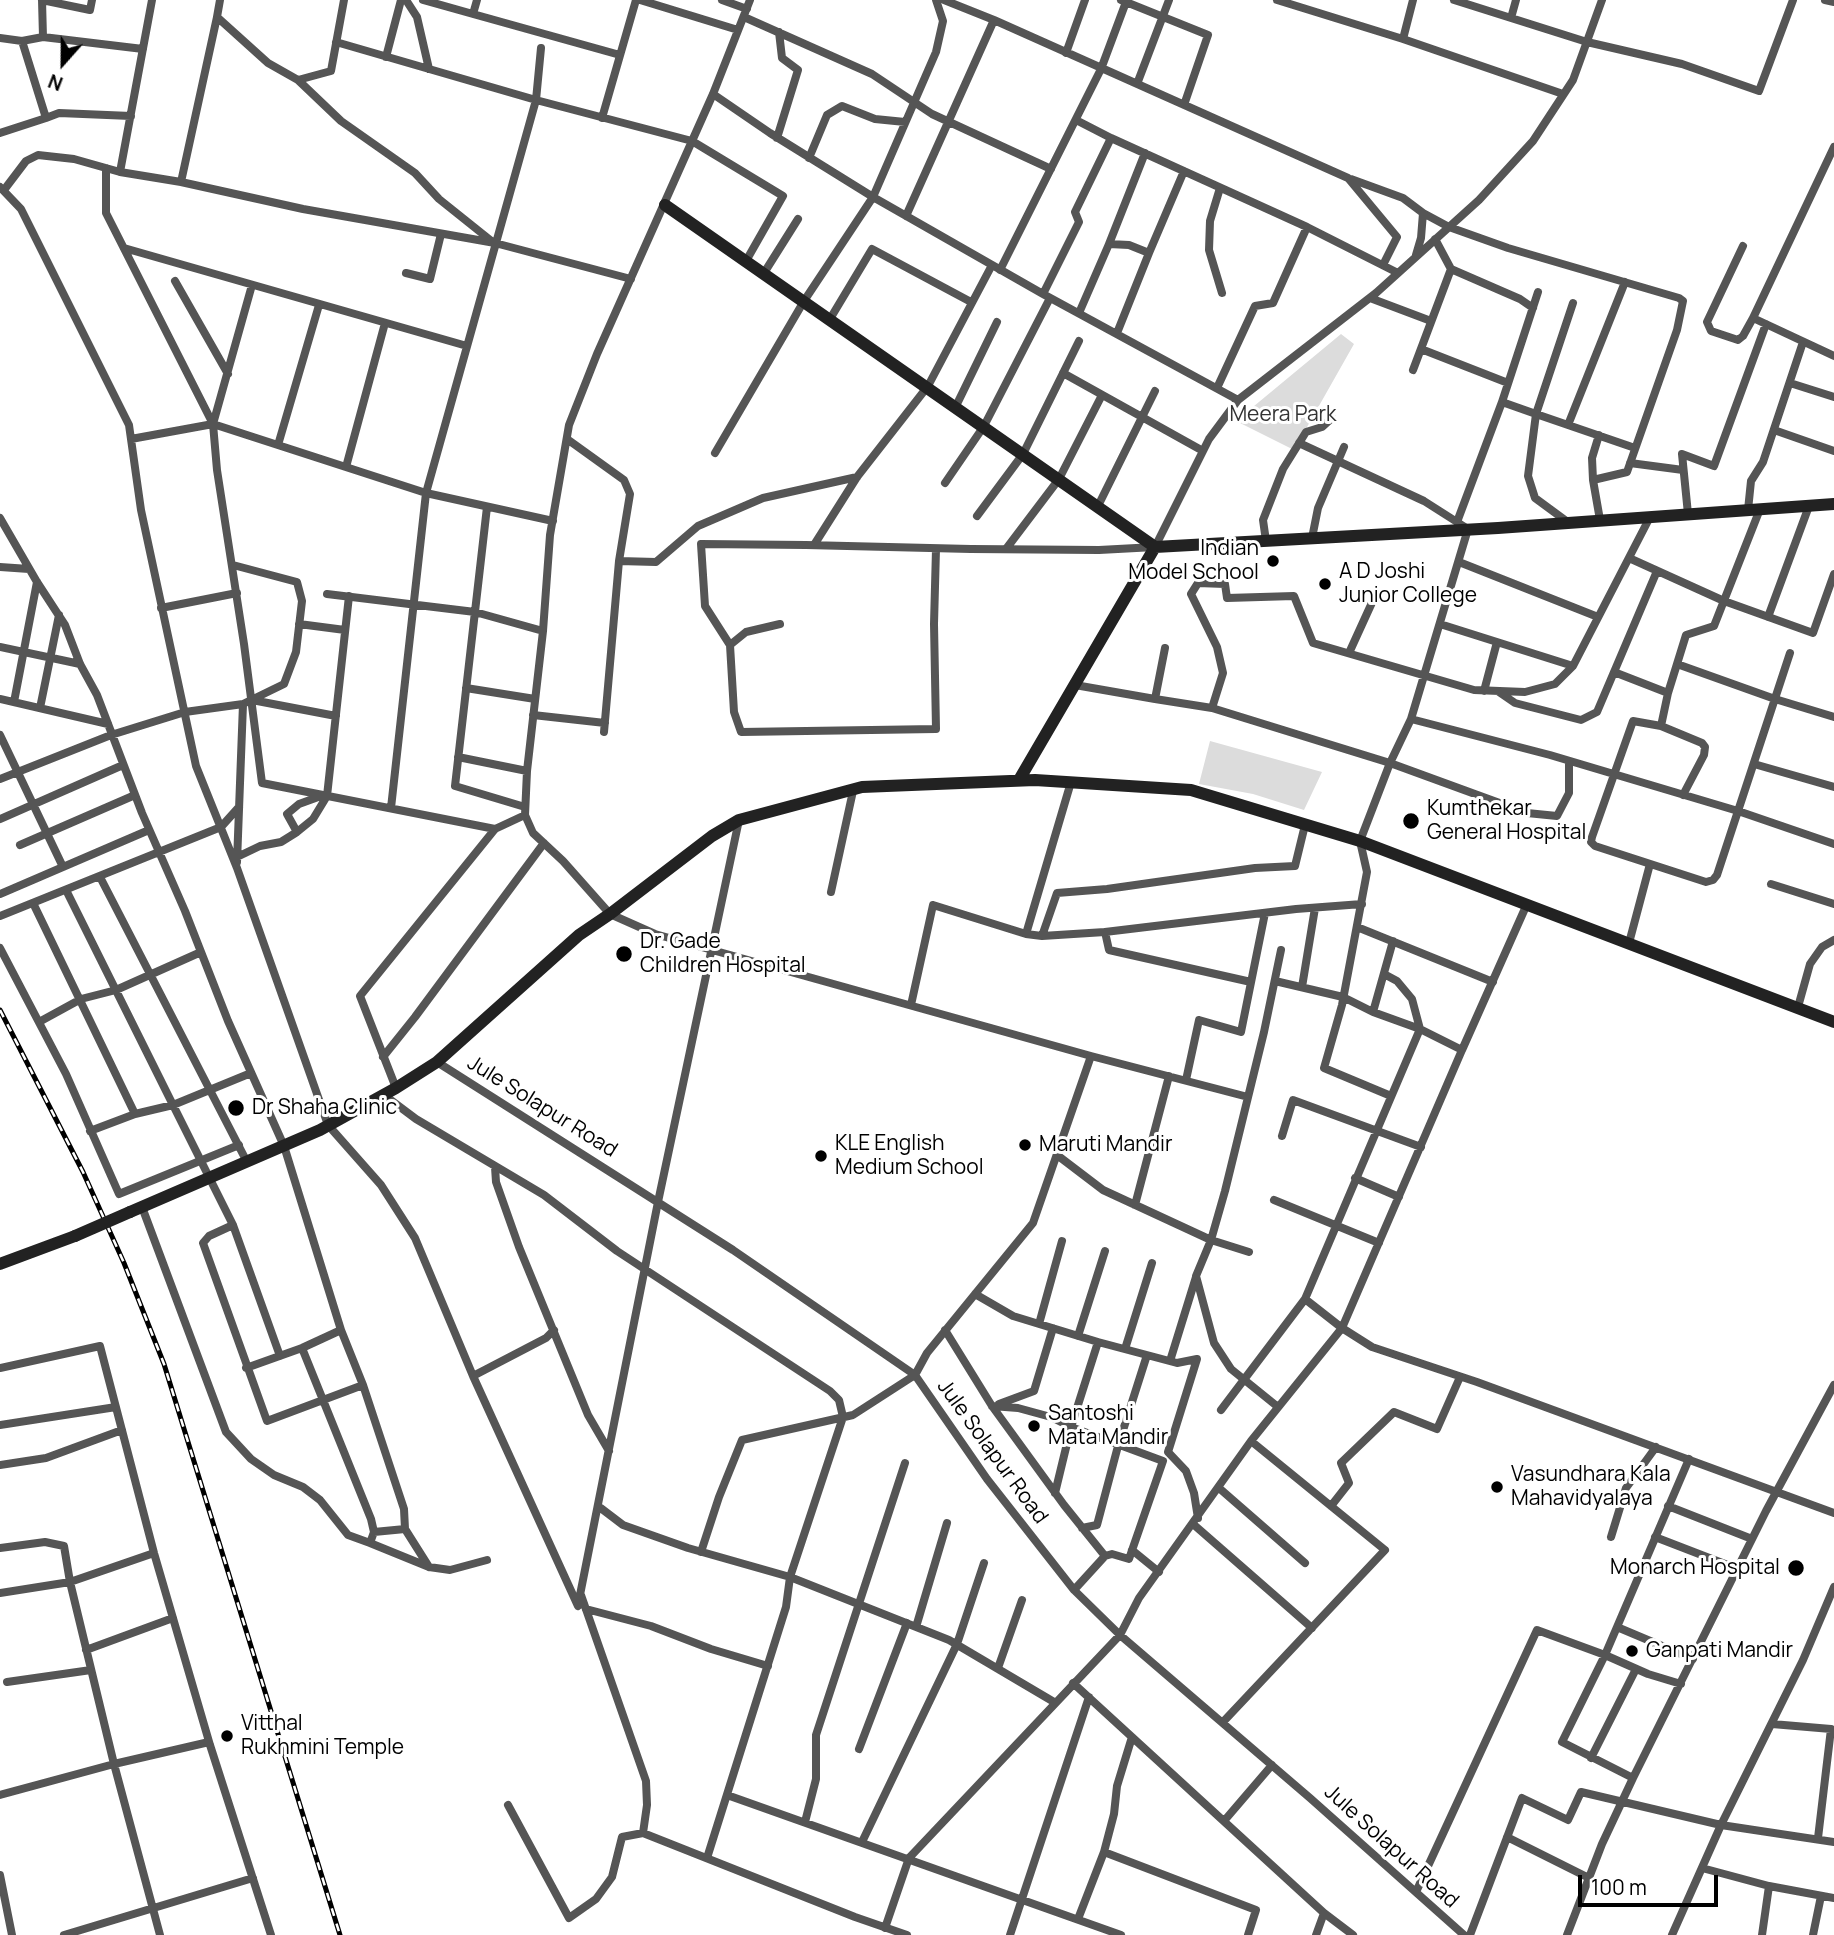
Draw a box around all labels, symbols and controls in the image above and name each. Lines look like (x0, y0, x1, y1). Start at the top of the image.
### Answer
north arrow (28, 28, 98, 98)
text: N (44, 68, 67, 97)
park label: Meera Park (1229, 402, 1337, 428)
place label: Indian Model School (1128, 536, 1259, 586)
marker: Indian Model School (1265, 553, 1281, 569)
place label: A D Joshi Junior College (1339, 559, 1477, 609)
marker: A D Joshi Junior College (1317, 576, 1333, 592)
place label: Kumthekar General Hospital (1427, 796, 1586, 846)
marker: Kumthekar General Hospital (1401, 811, 1421, 831)
place label: Dr. Gade Children Hospital (640, 929, 806, 979)
marker: Dr. Gade Children Hospital (614, 944, 634, 964)
street label: Jule Solapur Road (462, 1051, 622, 1163)
place label: Dr Shaha Clinic (252, 1095, 397, 1121)
marker: Dr Shaha Clinic (226, 1098, 246, 1118)
place label: KLE English Medium School (835, 1131, 984, 1181)
place label: Maruti Mandir (1039, 1132, 1173, 1158)
marker: Maruti Mandir (1017, 1137, 1033, 1153)
marker: KLE English Medium School (813, 1148, 829, 1164)
street label: Jule Solapur Road (931, 1375, 1053, 1529)
place label: Santoshi Mata Mandir (1048, 1401, 1168, 1451)
marker: Santoshi Mata Mandir (1026, 1418, 1042, 1434)
place label: Vasundhara Kala Mahavidyalaya (1511, 1462, 1671, 1512)
marker: Vasundhara Kala Mahavidyalaya (1489, 1479, 1505, 1495)
place label: Monarch Hospital (1610, 1555, 1780, 1581)
marker: Monarch Hospital (1786, 1558, 1806, 1578)
place label: Ganpati Mandir (1646, 1638, 1793, 1664)
marker: Ganpati Mandir (1624, 1643, 1640, 1659)
place label: Vitthal Rukhmini Temple (241, 1711, 404, 1761)
marker: Vitthal Rukhmini Temple (219, 1728, 235, 1744)
street label: Jule Solapur Road (1319, 1780, 1463, 1914)
scale bar (1582, 1862, 1722, 1906)
text: 100 m (1591, 1873, 1647, 1901)

